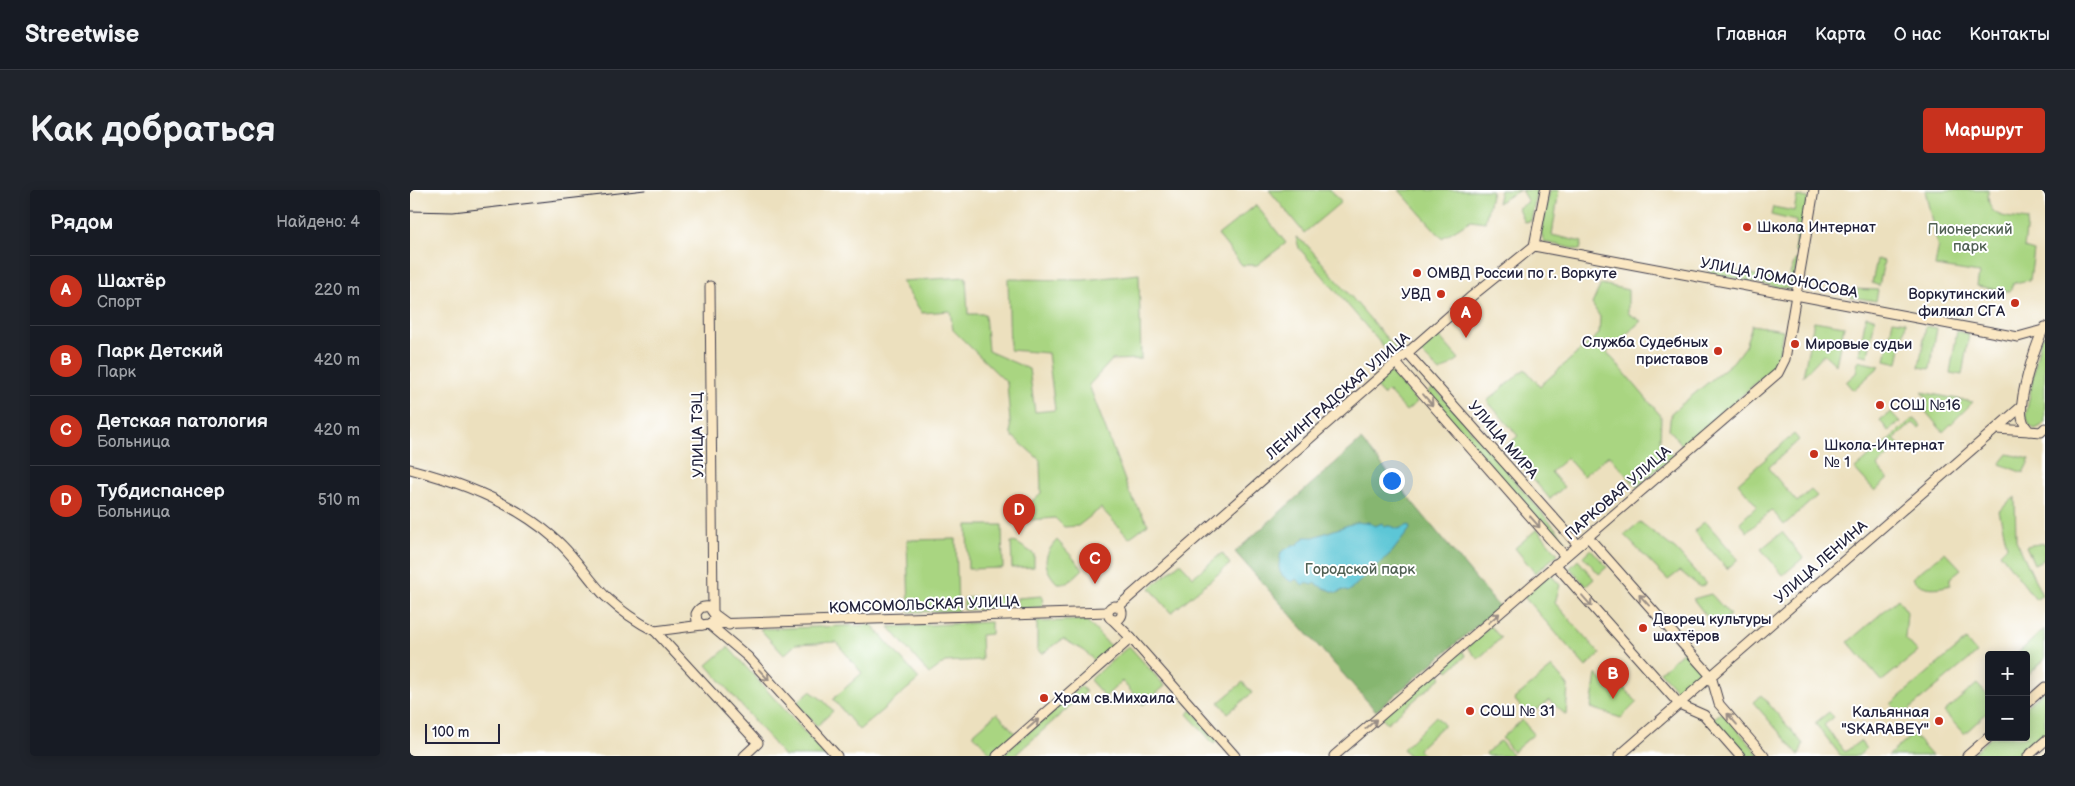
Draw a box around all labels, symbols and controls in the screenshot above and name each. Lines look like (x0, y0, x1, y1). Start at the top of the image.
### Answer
text: Streetwise (25, 20, 139, 49)
text: Главная (1716, 24, 1787, 45)
text: Карта (1815, 24, 1866, 45)
text: О нас (1894, 24, 1941, 45)
text: Контакты (1969, 24, 2050, 45)
button: Маршрут (1923, 108, 2045, 153)
text: Как добраться (30, 109, 276, 152)
text: Рядом (50, 210, 113, 235)
text: Найдено: 4 (276, 213, 360, 232)
place label: Школа Интернат (1757, 218, 1876, 237)
park label: Пионерский парк (1927, 220, 2013, 256)
marker: Школа Интернат (1741, 221, 1753, 233)
street label: УЛИЦА ЛОМОНОСОВА (1699, 253, 1860, 303)
place label: ОМВД России по г. Воркуте (1427, 264, 1617, 283)
marker: ОМВД России по г. Воркуте (1411, 267, 1423, 279)
text: Шахтёр (97, 270, 166, 293)
text: A (61, 281, 71, 300)
text: 220 m (314, 281, 360, 300)
place label: УВД (1401, 285, 1431, 304)
place label: Воркутинский филиал СГА (1908, 285, 2006, 321)
marker: УВД (1435, 288, 1447, 300)
text: Спорт (97, 293, 142, 312)
pin: A (1450, 297, 1482, 338)
marker: Воркутинский филиал СГА (2009, 297, 2021, 309)
street label: ЛЕНИНГРАДСКАЯ УЛИЦА (1261, 328, 1415, 464)
place label: Служба Судебных приставов (1582, 333, 1708, 369)
place label: Мировые судьи (1805, 335, 1912, 354)
marker: Мировые судьи (1789, 338, 1801, 350)
text: Парк Детский (97, 340, 223, 363)
marker: Служба Судебных приставов (1712, 345, 1724, 357)
text: B (60, 351, 72, 370)
text: 420 m (314, 351, 360, 370)
text: Парк (97, 363, 136, 382)
street label: УЛИЦА ТЭЦ (688, 392, 708, 478)
one-way arrow (1422, 393, 1433, 406)
place label: СОШ №16 (1890, 396, 1961, 415)
street label: УЛИЦА МИРА (1464, 397, 1543, 484)
marker: СОШ №16 (1874, 399, 1886, 411)
text: Детская патология (97, 410, 268, 433)
text: C (60, 421, 72, 440)
text: 420 m (314, 421, 360, 440)
text: Больница (97, 433, 170, 452)
place label: Школа-Интернат № 1 (1824, 436, 1945, 472)
street label: ПАРКОВАЯ УЛИЦА (1561, 441, 1676, 544)
marker: Школа-Интернат № 1 (1808, 448, 1820, 460)
your location (1379, 468, 1405, 494)
text: Тубдиспансер (97, 480, 225, 503)
text: D (60, 491, 72, 510)
text: 510 m (318, 491, 360, 510)
pin: D (1003, 494, 1035, 535)
text: Больница (97, 503, 170, 522)
one-way arrow (1529, 515, 1541, 528)
street label: УЛИЦА ЛЕНИНА (1771, 516, 1872, 607)
pin: C (1079, 543, 1111, 584)
park label: Городской парк (1305, 560, 1415, 579)
street label: КОМСОМОЛЬСКАЯ УЛИЦА (828, 592, 1020, 618)
one-way arrow (1638, 593, 1650, 606)
one-way arrow (1582, 594, 1593, 607)
place label: Дворец культуры шахтёров (1653, 610, 1772, 646)
one-way arrow (1487, 612, 1500, 623)
marker: Дворец культуры шахтёров (1637, 622, 1649, 634)
map controls (1985, 651, 2030, 741)
button: + (1985, 651, 2030, 696)
pin: B (1597, 658, 1629, 699)
one-way arrow (758, 669, 770, 682)
place label: Храм св.Михаила (1054, 689, 1175, 708)
marker: Храм св.Михаила (1038, 692, 1050, 704)
button: − (1985, 696, 2030, 741)
place label: СОШ № 31 (1480, 702, 1555, 721)
place label: Кальянная "SKARABEY" (1841, 703, 1929, 739)
marker: СОШ № 31 (1464, 705, 1476, 717)
one-way arrow (1727, 713, 1738, 726)
marker: Кальянная "SKARABEY" (1933, 715, 1945, 727)
one-way arrow (1027, 718, 1040, 730)
one-way arrow (1364, 718, 1377, 730)
scale bar (425, 721, 500, 744)
text: 100 m (432, 724, 469, 741)

